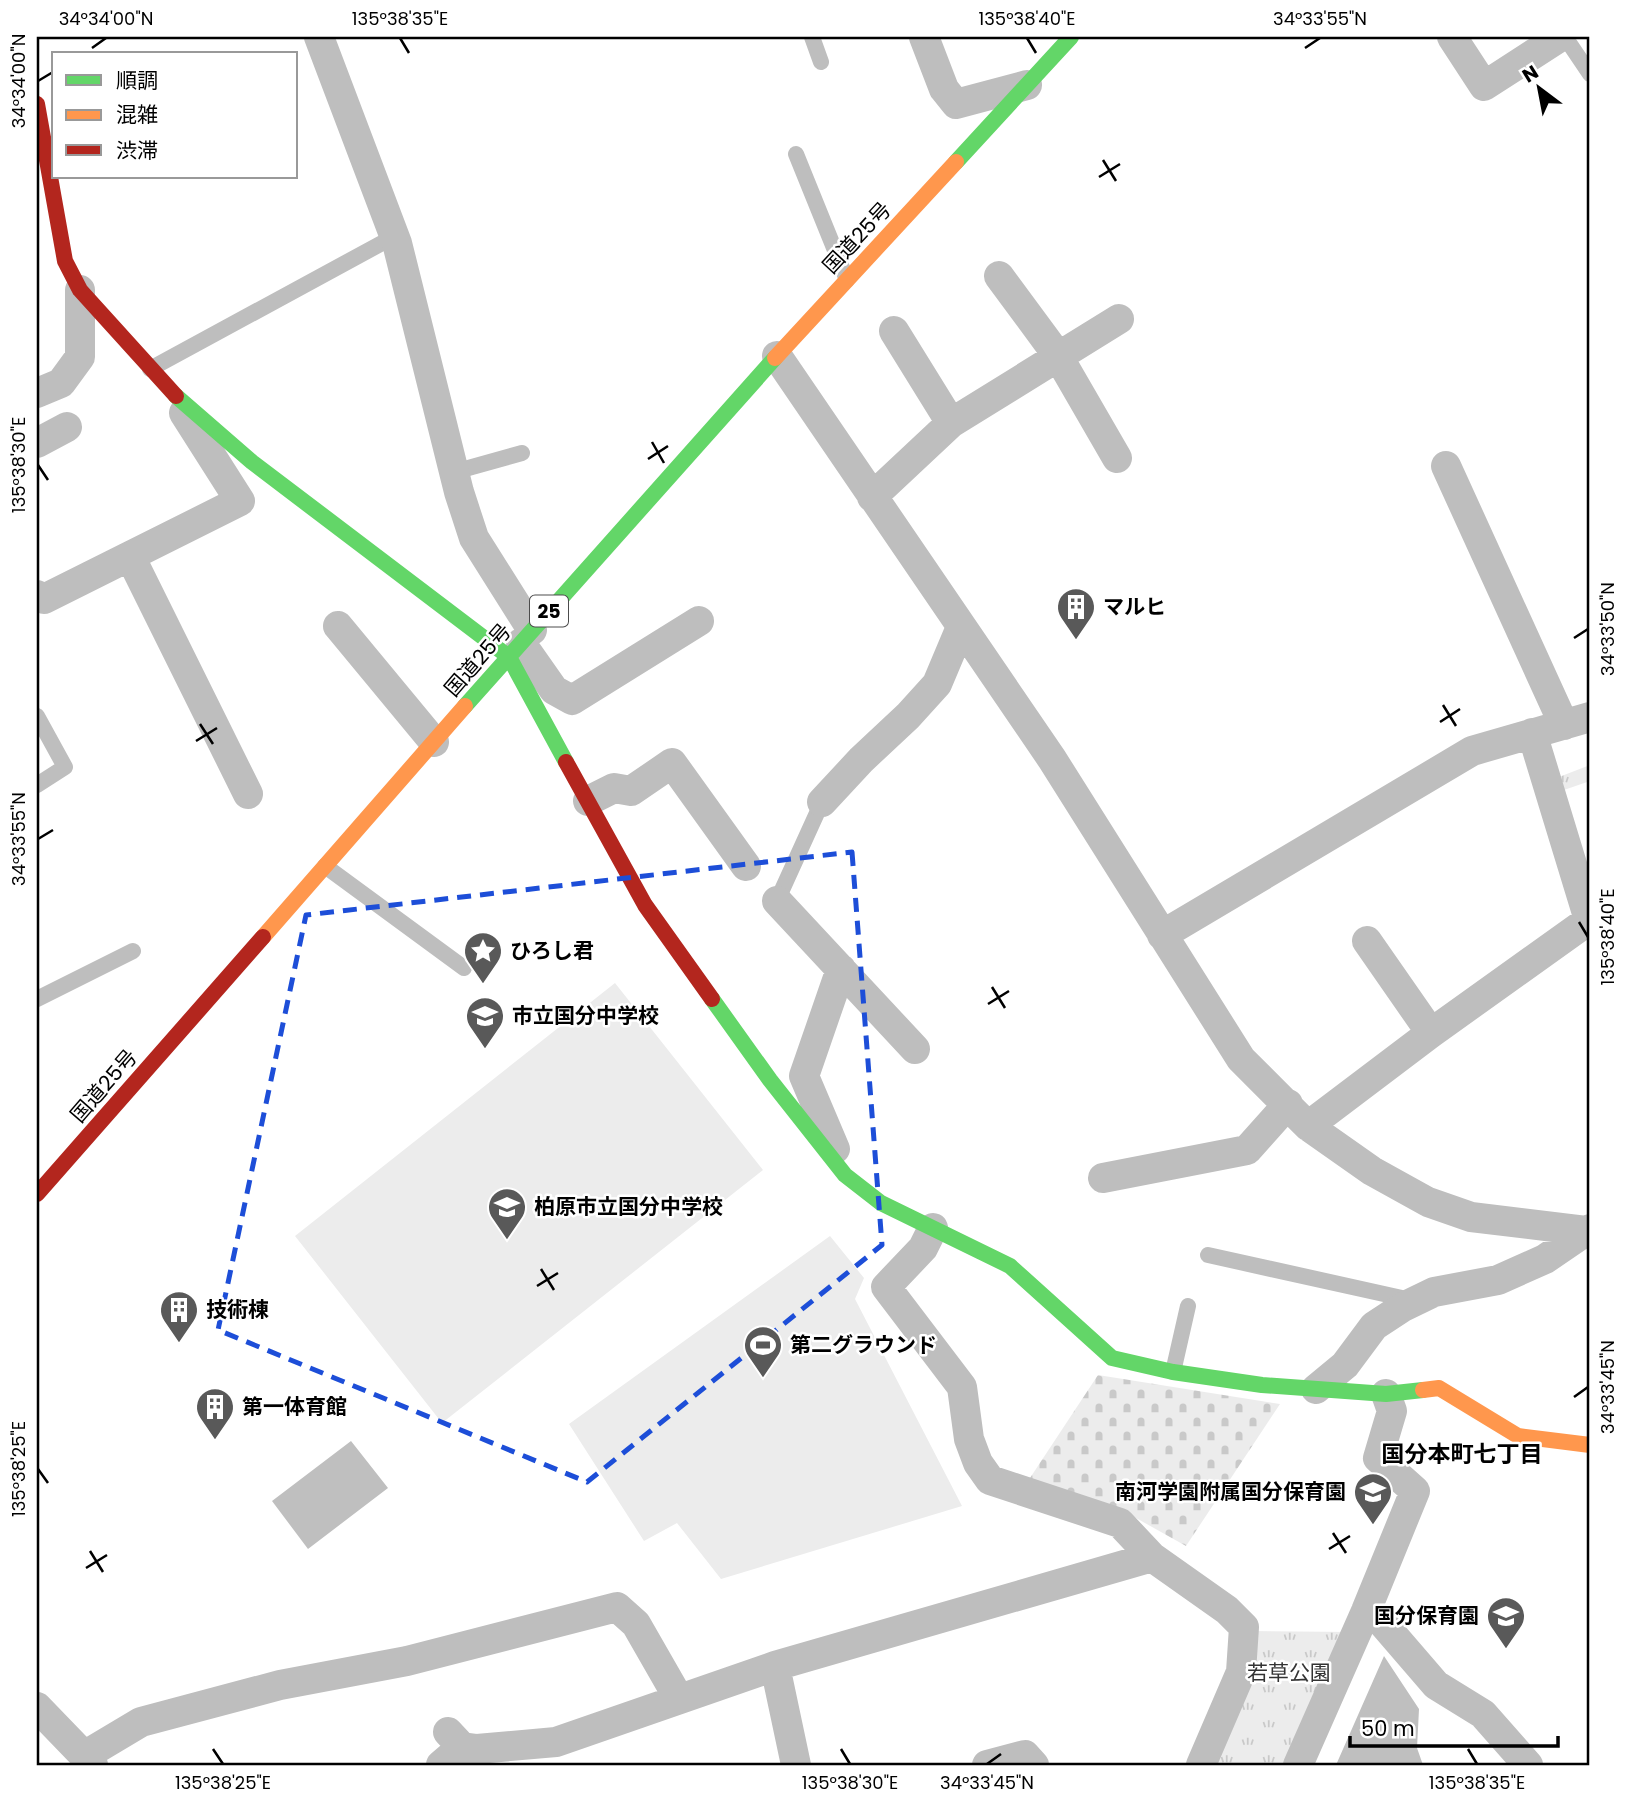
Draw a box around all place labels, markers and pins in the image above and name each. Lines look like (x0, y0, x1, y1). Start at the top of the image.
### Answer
building icon: マルヒ (1055, 586, 1097, 641)
place label: マルヒ (1103, 592, 1166, 621)
place icon: ひろし君 (462, 930, 504, 985)
place label: ひろし君 (510, 936, 594, 965)
school or university icon: 市立国分中学校 (464, 995, 506, 1050)
place label: 市立国分中学校 (512, 1001, 659, 1030)
school or university icon: 柏原市立国分中学校 (486, 1186, 528, 1241)
place label: 柏原市立国分中学校 (534, 1192, 723, 1221)
building icon: 技術棟 (158, 1289, 200, 1344)
place label: 技術棟 (206, 1295, 269, 1324)
sports icon: 第二グラウンド (742, 1324, 784, 1379)
place label: 第二グラウンド (790, 1330, 937, 1359)
building icon: 第一体育館 (194, 1386, 236, 1441)
place label: 第一体育館 (242, 1392, 347, 1421)
school or university icon: 南河学園附属国分保育園 (1352, 1471, 1394, 1526)
place label: 南河学園附属国分保育園 (1115, 1477, 1346, 1506)
school or university icon: 国分保育園 (1485, 1595, 1527, 1650)
place label: 国分保育園 (1374, 1601, 1479, 1630)

